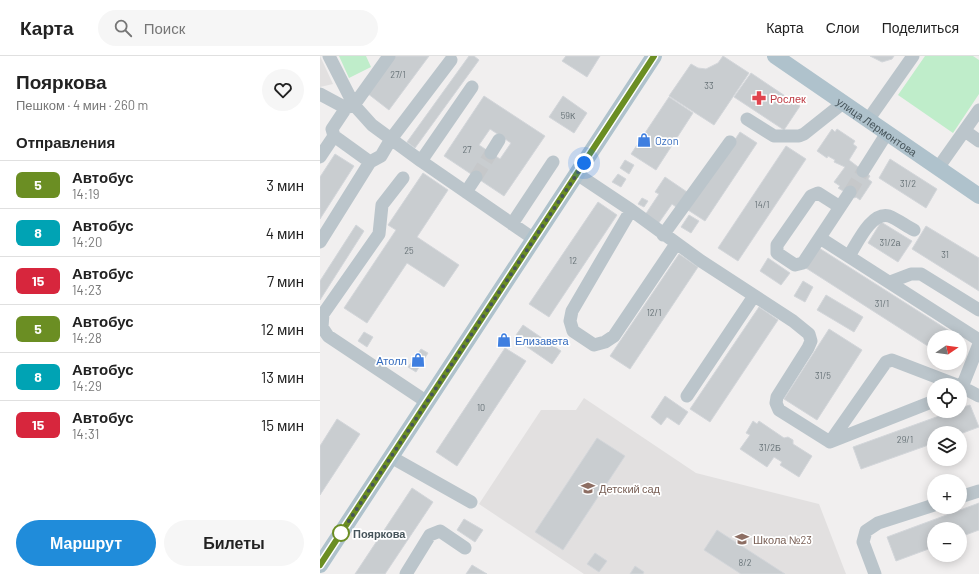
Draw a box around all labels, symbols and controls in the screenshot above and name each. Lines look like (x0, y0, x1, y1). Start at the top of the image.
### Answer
search box (98, 10, 378, 46)
text: Карта (20, 16, 74, 39)
icon: search (112, 17, 134, 39)
text: Поиск (144, 19, 185, 37)
text: Карта (766, 19, 804, 36)
text: Слои (826, 19, 860, 36)
text: Поделиться (882, 19, 959, 36)
button: heart (262, 69, 304, 111)
house number: 27/1 (390, 69, 406, 80)
text: Пояркова (16, 70, 107, 93)
house number: 33 (704, 80, 714, 91)
pharmacy icon: Рослек (751, 90, 767, 106)
place label: Рослек (770, 92, 806, 105)
street label: улица Лермонтова (835, 94, 921, 159)
text: Пешком · 4 мин · 260 m (16, 97, 148, 113)
house number: 59К (561, 110, 576, 121)
shop icon: Ozon (636, 132, 652, 148)
text: Отправления (16, 133, 115, 151)
place label: Ozon (655, 134, 679, 147)
house number: 27 (462, 144, 472, 155)
your location (574, 153, 594, 173)
text: Автобус (72, 168, 134, 186)
text: 5 (34, 176, 42, 193)
text: 3 мин (266, 176, 304, 194)
house number: 31/2 (900, 178, 916, 189)
text: 14:19 (72, 186, 99, 202)
house number: 14/1 (755, 199, 769, 210)
text: Автобус (72, 216, 134, 234)
text: 8 (34, 224, 42, 241)
text: 4 мин (266, 224, 304, 242)
text: 14:20 (72, 234, 102, 250)
house number: 31/2а (879, 237, 901, 248)
house number: 25 (404, 245, 414, 256)
house number: 31 (941, 249, 949, 260)
house number: 12 (569, 255, 577, 266)
text: Автобус (72, 264, 134, 282)
text: 15 (32, 272, 44, 289)
text: 7 мин (267, 272, 304, 290)
text: 14:23 (72, 282, 102, 298)
house number: 31/1 (875, 298, 889, 309)
house number: 12/1 (647, 307, 661, 318)
text: Автобус (72, 312, 134, 330)
text: 5 (34, 320, 42, 337)
text: 12 мин (261, 320, 304, 338)
text: 14:28 (72, 330, 102, 346)
north arrow (927, 330, 967, 370)
map controls (927, 330, 967, 562)
shop icon: Елизавета (496, 332, 512, 348)
place label: Елизавета (515, 334, 569, 347)
shop icon: Атолл (410, 352, 426, 368)
place label: Атолл (376, 354, 407, 367)
text: Автобус (72, 360, 134, 378)
text: 8 (34, 368, 42, 385)
text: 13 мин (261, 368, 304, 386)
house number: 31/5 (815, 370, 831, 381)
text: 14:29 (72, 378, 102, 394)
button: locate (927, 378, 967, 418)
house number: 10 (477, 402, 485, 413)
text: Автобус (72, 408, 134, 426)
text: 15 (32, 416, 44, 433)
text: 15 мин (261, 416, 304, 434)
text: 14:31 (72, 426, 99, 442)
button: layers (927, 426, 967, 466)
house number: 29/1 (897, 434, 913, 445)
house number: 31/2Б (759, 442, 781, 453)
button: + (927, 474, 967, 514)
school or university icon: Детский сад (580, 480, 596, 496)
place label: Детский сад (599, 482, 661, 495)
button: Маршрут (16, 520, 156, 566)
button: Билеты (164, 520, 304, 566)
button: − (927, 522, 967, 562)
marker: Пояркова (332, 524, 350, 542)
place label: Пояркова (353, 527, 406, 540)
school or university icon: Школа №23 (734, 531, 750, 547)
place label: Школа №23 (753, 533, 812, 546)
house number: 8/2 (738, 557, 752, 568)

